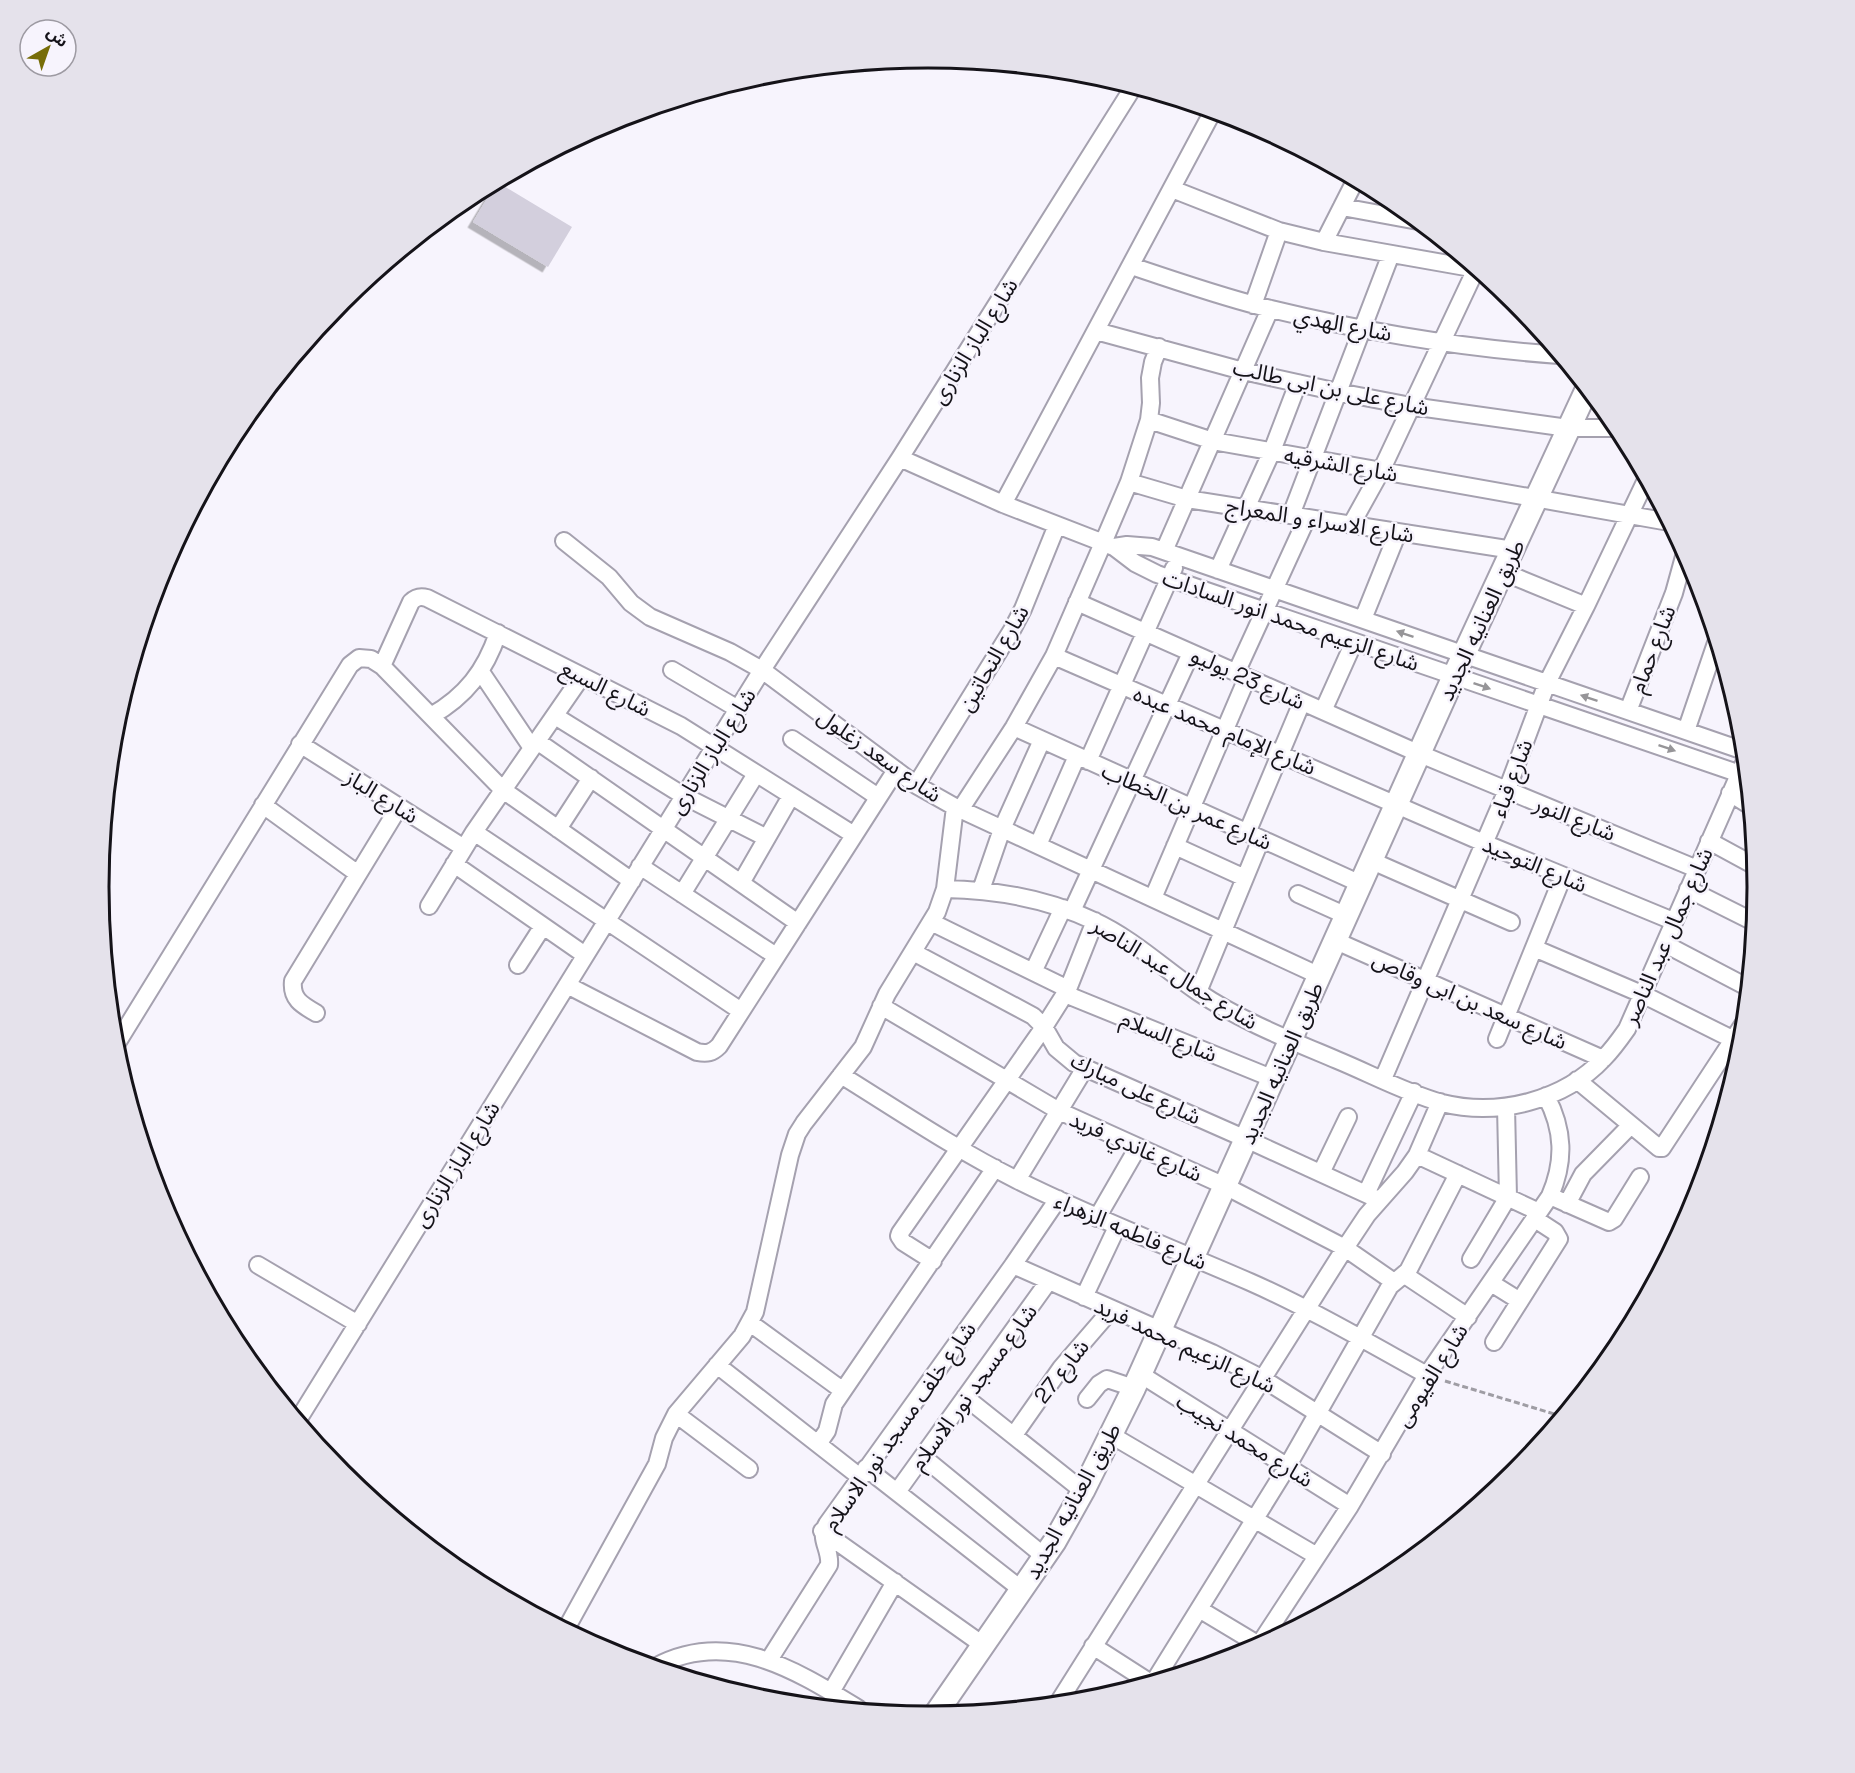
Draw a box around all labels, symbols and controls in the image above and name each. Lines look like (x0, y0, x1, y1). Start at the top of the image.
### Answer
north arrow (18, 18, 78, 78)
text: ش (42, 22, 73, 52)
street label: شارع الباز الزنارى (924, 273, 1026, 411)
street label: شارع الهدي (1291, 301, 1394, 350)
street label: شارع على بن ابى طالب (1230, 353, 1432, 424)
street label: شارع الشرقيه (1281, 440, 1400, 491)
street label: شارع الاسراء و المعراج (1224, 491, 1416, 552)
street label: طريق العنانيه الجديد (1431, 535, 1531, 705)
street label: شارع الزعيم محمد انور السادات (1158, 563, 1423, 680)
street label: شارع النحاتين (951, 600, 1037, 718)
street label: شارع حمام (1623, 601, 1684, 698)
one-way arrow (1396, 628, 1414, 638)
street label: شارع 23 يوليو (1185, 640, 1309, 718)
street label: شارع السبع (555, 653, 656, 725)
street label: شارع الإمام محمد عبده (1128, 679, 1321, 784)
one-way arrow (1473, 681, 1491, 691)
street label: شارع الباز الزنارى (662, 683, 764, 821)
one-way arrow (1580, 692, 1598, 702)
street label: شارع سعد زغلول (811, 702, 948, 811)
street label: شارع قباء (1483, 735, 1541, 822)
one-way arrow (1658, 744, 1676, 754)
street label: شارع عمر بن الخطاب (1096, 756, 1276, 859)
street label: شارع الباز (338, 762, 424, 832)
street label: شارع النور (1528, 789, 1620, 850)
street label: شارع التوحيد (1477, 829, 1592, 901)
street label: شارع جمال عبد الناصر (1615, 843, 1721, 1031)
street label: شارع جمال عبد الناصر (1084, 910, 1263, 1038)
street label: شارع سعد بن ابى وقاص (1367, 944, 1572, 1058)
street label: طريق العنانيه الجديد (1233, 977, 1329, 1149)
street label: شارع السلام (1115, 1004, 1222, 1071)
street label: شارع على مبارك (1065, 1046, 1206, 1133)
street label: شارع الباز الزنارى (406, 1096, 508, 1234)
street label: شارع غاندي فريد (1064, 1104, 1207, 1191)
street label: شارع فاطمه الزهراء (1050, 1186, 1211, 1278)
street label: شارع الزعيم محمد فريد (1089, 1291, 1280, 1402)
street label: شارع مسجد نور الاسلام (903, 1298, 1045, 1478)
street label: شارع خلف مسجد نور الاسلام (816, 1316, 984, 1538)
street label: شارع الفيومى (1388, 1318, 1476, 1434)
street label: شارع 27 (1027, 1333, 1097, 1411)
street label: شارع محمد نجيب (1170, 1387, 1319, 1496)
street label: طريق العنانيه الجديد (1017, 1418, 1127, 1584)

